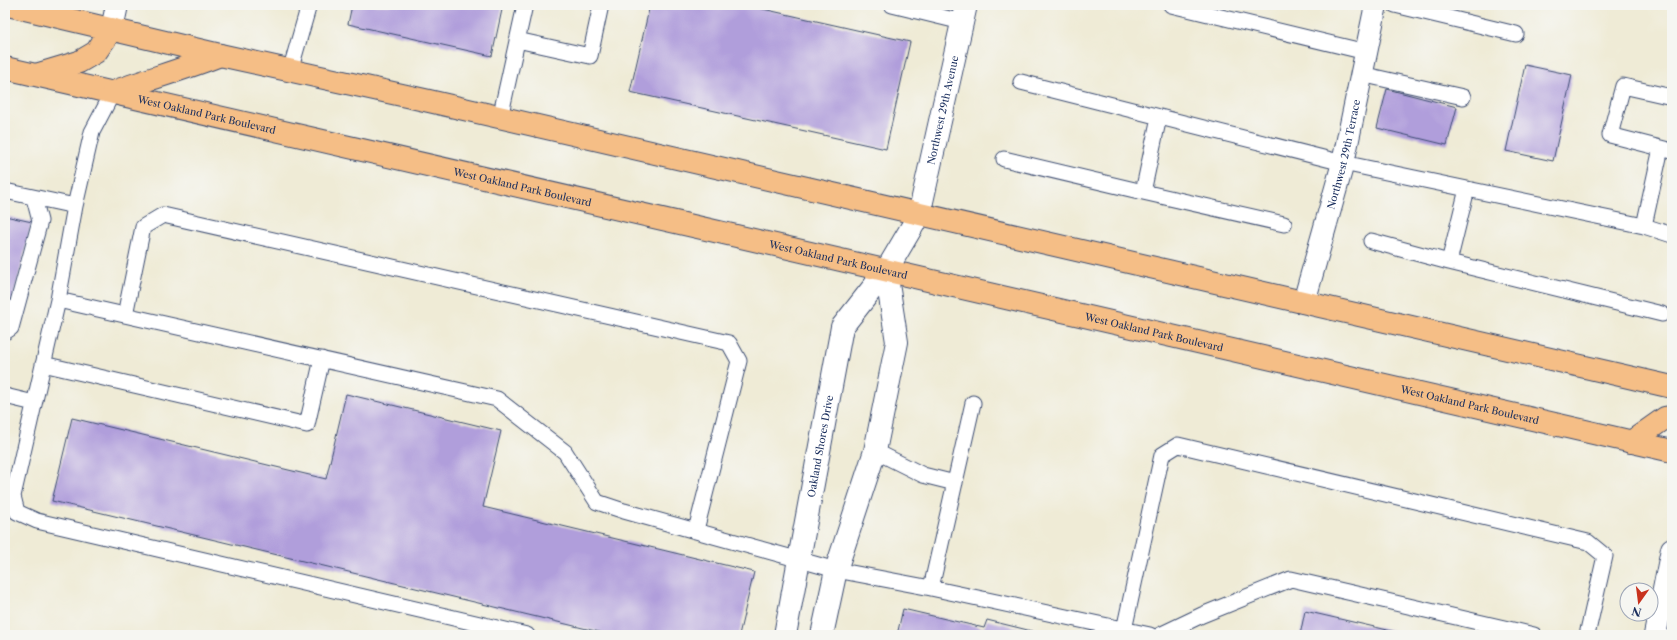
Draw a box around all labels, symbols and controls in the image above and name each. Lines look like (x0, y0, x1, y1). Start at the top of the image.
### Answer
street label: Northwest 29th Avenue (924, 54, 962, 166)
street label: West Oakland Park Boulevard (135, 92, 277, 137)
street label: Northwest 29th Terrace (1324, 98, 1363, 211)
street label: West Oakland Park Boulevard (451, 165, 593, 210)
street label: West Oakland Park Boulevard (767, 238, 909, 282)
street label: West Oakland Park Boulevard (1083, 310, 1224, 355)
street label: West Oakland Park Boulevard (1398, 383, 1540, 427)
street label: Oakland Shores Drive (805, 394, 836, 499)
north arrow (1619, 582, 1659, 622)
text: N (1630, 604, 1643, 620)

